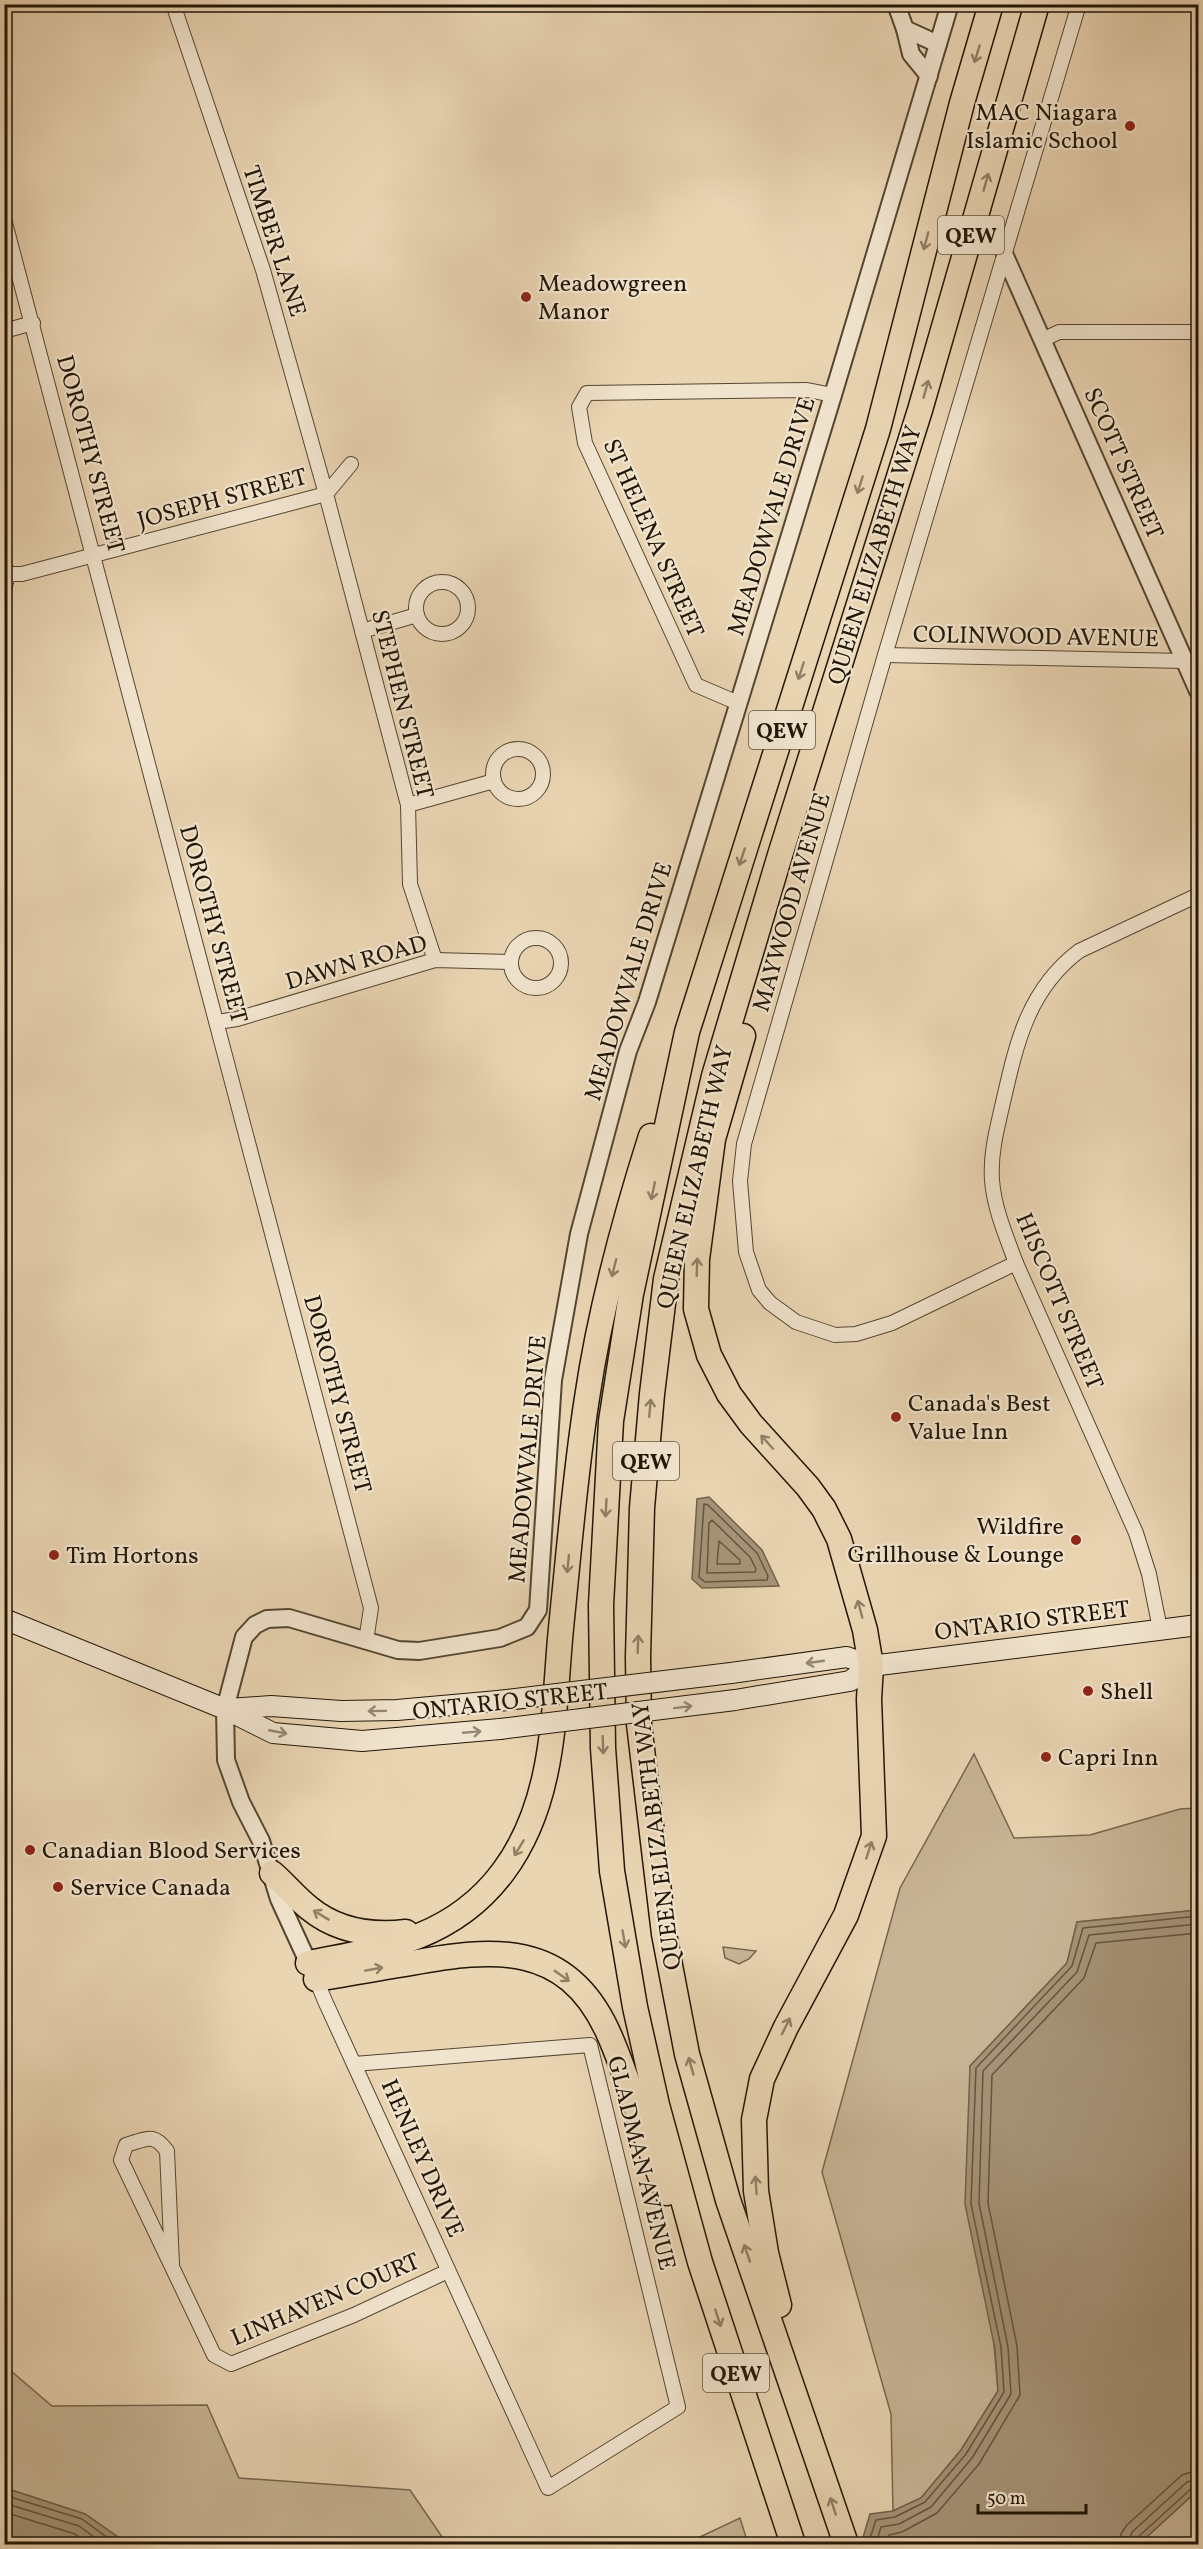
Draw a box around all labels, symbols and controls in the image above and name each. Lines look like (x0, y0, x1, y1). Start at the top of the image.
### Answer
one-way arrow (971, 44, 982, 63)
place label: MAC Niagara Islamic School (966, 97, 1118, 159)
marker: MAC Niagara Islamic School (1123, 119, 1137, 133)
street label: TIMBER LANE (233, 162, 314, 322)
one-way arrow (981, 173, 992, 192)
road number: QEW (938, 216, 1004, 254)
one-way arrow (920, 231, 932, 250)
place label: Meadowgreen Manor (538, 268, 687, 330)
marker: Meadowgreen Manor (519, 290, 533, 304)
street label: DOROTHY STREET (46, 352, 132, 557)
one-way arrow (921, 380, 932, 399)
street label: SCOTT STREET (1074, 383, 1171, 545)
street label: MEADOWVALE DRIVE (720, 393, 825, 640)
street label: QUEEN ELIZABETH WAY (820, 422, 932, 690)
street label: ST HELENA STREET (593, 434, 711, 644)
street label: JOSEPH STREET (134, 461, 311, 539)
one-way arrow (854, 475, 865, 494)
street label: STEPHEN STREET (361, 606, 441, 803)
street label: COLINWOOD AVENUE (913, 619, 1159, 657)
one-way arrow (795, 661, 806, 680)
road number: QEW (749, 711, 815, 749)
street label: MAYWOOD AVENUE (745, 789, 840, 1016)
street label: DOROTHY STREET (169, 822, 255, 1027)
one-way arrow (736, 847, 747, 866)
street label: MEADOWVALE DRIVE (577, 858, 682, 1105)
street label: DAWN ROAD (282, 927, 431, 1000)
street label: QUEEN ELIZABETH WAY (649, 1042, 743, 1313)
one-way arrow (647, 1181, 658, 1201)
street label: HISCOTT STREET (1006, 1208, 1111, 1395)
one-way arrow (691, 1257, 702, 1277)
one-way arrow (608, 1258, 620, 1277)
street label: DOROTHY STREET (293, 1292, 379, 1497)
street label: MEADOWVALE DRIVE (501, 1334, 557, 1584)
place label: Canada's Best Value Inn (908, 1388, 1051, 1450)
one-way arrow (645, 1398, 656, 1418)
marker: Canada's Best Value Inn (889, 1410, 903, 1424)
one-way arrow (760, 1434, 774, 1449)
road number: QEW (613, 1442, 679, 1480)
one-way arrow (600, 1498, 611, 1518)
place label: Wildfire Grillhouse & Lounge (847, 1511, 1064, 1573)
marker: Wildfire Grillhouse & Lounge (1069, 1533, 1083, 1547)
place label: Tim Hortons (66, 1540, 199, 1574)
marker: Tim Hortons (47, 1548, 61, 1562)
one-way arrow (562, 1553, 573, 1573)
street label: ONTARIO STREET (933, 1593, 1132, 1651)
one-way arrow (853, 1600, 865, 1619)
one-way arrow (632, 1635, 644, 1655)
one-way arrow (805, 1656, 825, 1667)
street label: ONTARIO STREET (411, 1676, 610, 1730)
place label: Shell (1100, 1676, 1153, 1710)
marker: Shell (1081, 1684, 1095, 1698)
street label: QUEEN ELIZABETH WAY (625, 1700, 691, 1972)
one-way arrow (672, 1701, 692, 1712)
one-way arrow (368, 1705, 388, 1716)
one-way arrow (462, 1726, 482, 1737)
one-way arrow (268, 1727, 287, 1738)
one-way arrow (598, 1735, 609, 1755)
place label: Capri Inn (1058, 1742, 1159, 1776)
marker: Capri Inn (1039, 1750, 1053, 1764)
place label: Canadian Blood Services (42, 1835, 301, 1869)
one-way arrow (513, 1839, 525, 1856)
one-way arrow (864, 1841, 875, 1860)
marker: Canadian Blood Services (23, 1843, 37, 1857)
place label: Service Canada (70, 1872, 231, 1906)
marker: Service Canada (51, 1880, 65, 1894)
one-way arrow (313, 1909, 330, 1921)
one-way arrow (618, 1929, 629, 1948)
one-way arrow (363, 1963, 383, 1974)
one-way arrow (554, 1970, 570, 1982)
one-way arrow (781, 2018, 793, 2036)
street label: GLADMAN AVENUE (597, 2053, 683, 2274)
one-way arrow (684, 2057, 696, 2076)
street label: HENLEY DRIVE (371, 2074, 471, 2243)
one-way arrow (751, 2176, 762, 2196)
one-way arrow (740, 2244, 751, 2263)
street label: LINHAVEN COURT (226, 2246, 426, 2356)
one-way arrow (713, 2308, 724, 2327)
road number: QEW (703, 2354, 769, 2392)
scale bar (978, 2477, 1086, 2515)
text: 50 m (987, 2487, 1026, 2512)
one-way arrow (827, 2497, 838, 2516)

